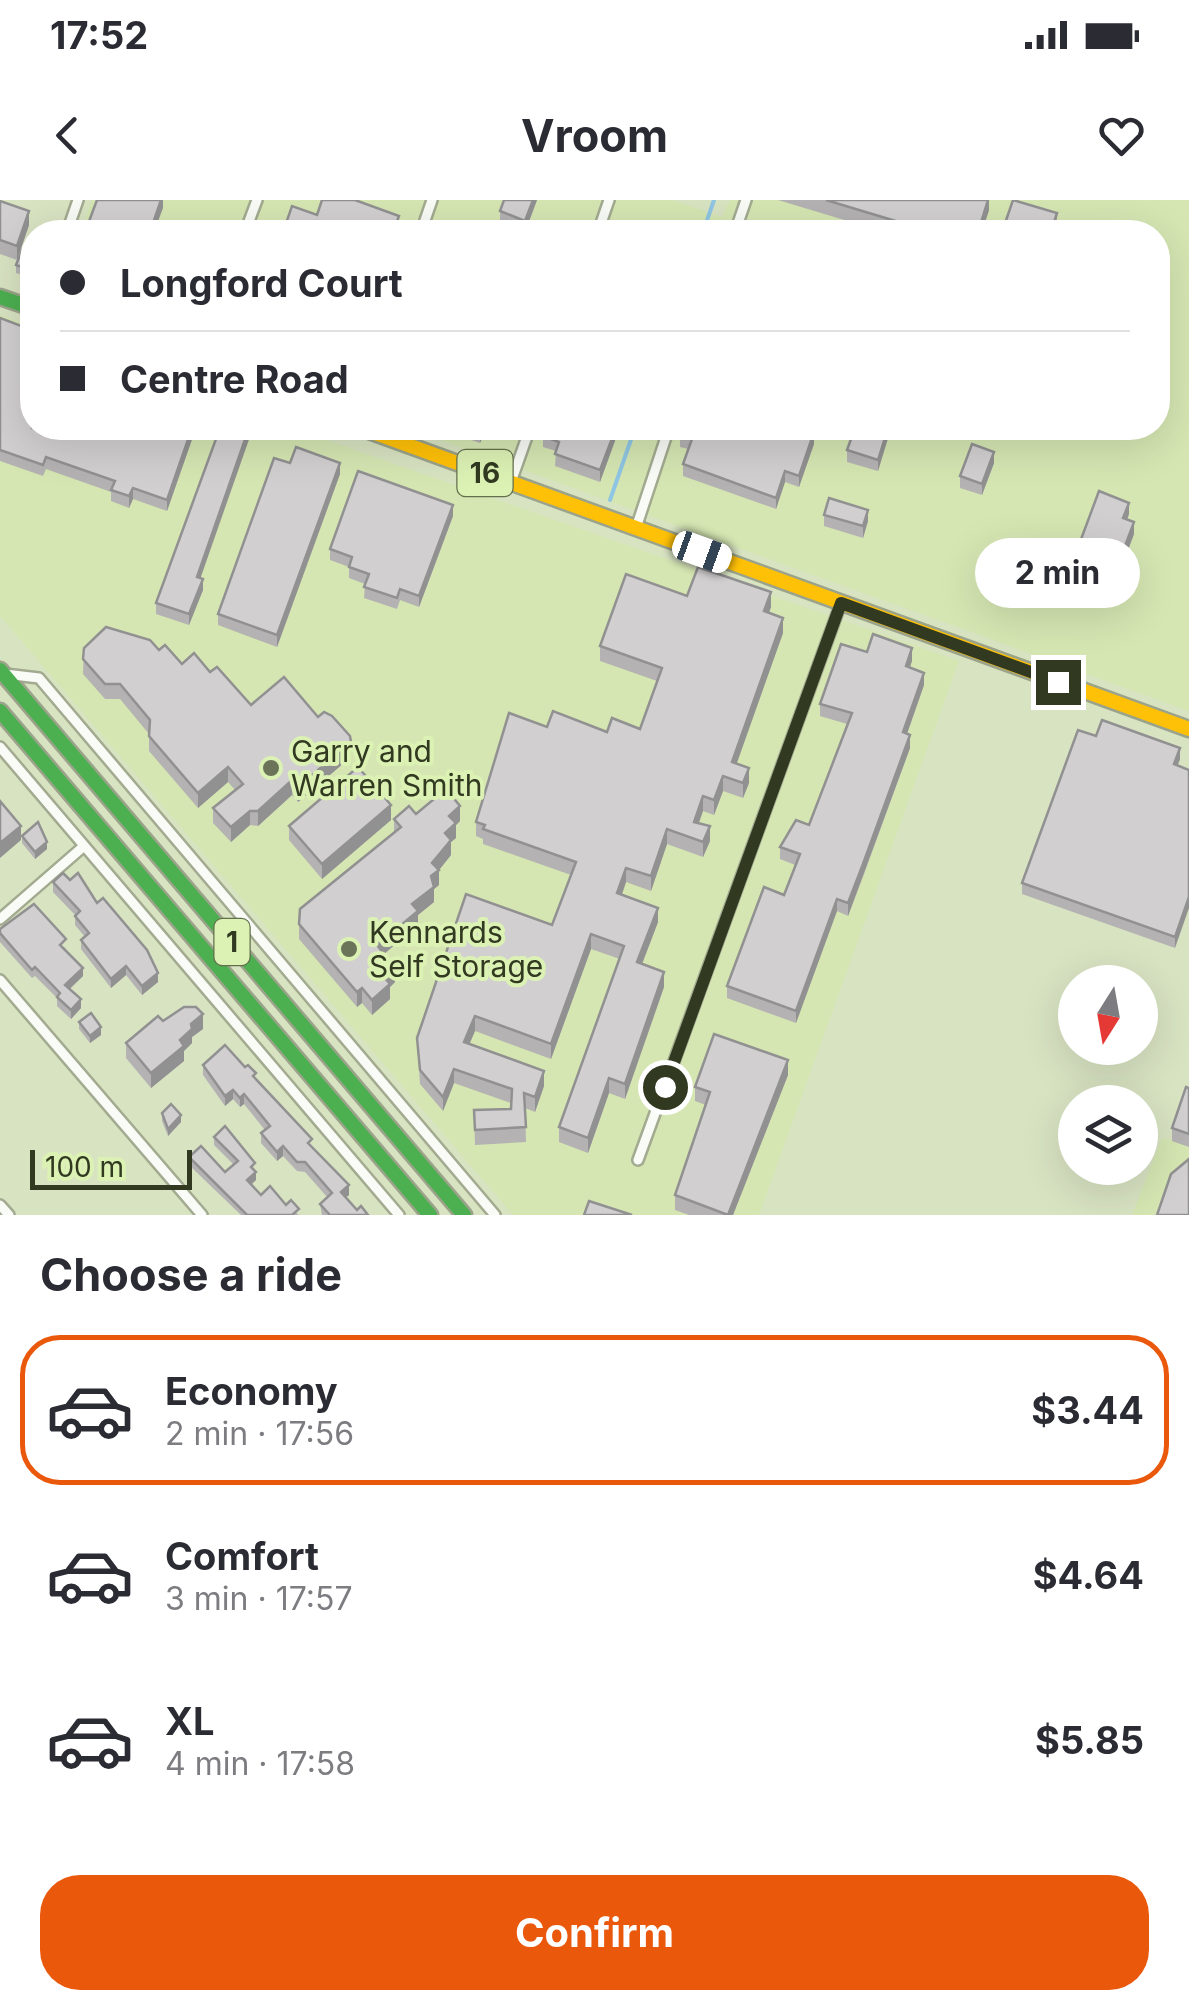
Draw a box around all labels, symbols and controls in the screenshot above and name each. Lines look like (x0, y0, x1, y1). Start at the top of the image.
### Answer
text: 17:52 (50, 12, 148, 58)
icon: back (40, 108, 95, 163)
text: Vroom (521, 108, 668, 163)
icon: heart (1094, 108, 1149, 163)
text: Longford Court (120, 260, 403, 306)
text: Centre Road (120, 356, 349, 402)
road number: 16 (458, 450, 512, 496)
car (669, 528, 735, 576)
callout: 2 min (976, 537, 1140, 607)
text: 2 min (1015, 553, 1100, 592)
route end (1036, 660, 1081, 705)
place label: Garry and Warren Smith (291, 733, 482, 803)
marker: Garry and Warren Smith (260, 757, 282, 779)
place label: Kennards Self Storage (369, 914, 543, 984)
road number: 1 (214, 919, 250, 965)
marker: Kennards Self Storage (338, 938, 360, 960)
north arrow (1058, 965, 1158, 1065)
map controls (1058, 965, 1158, 1185)
route start (643, 1065, 688, 1110)
button: layers (1058, 1085, 1158, 1185)
scale bar (30, 1145, 192, 1190)
text: 100 m (45, 1150, 124, 1184)
text: Choose a ride (40, 1247, 342, 1302)
icon: car (45, 1365, 135, 1455)
text: Economy (165, 1368, 338, 1414)
text: $3.44 (1031, 1387, 1144, 1433)
text: 2 min · 17:56 (165, 1414, 354, 1453)
icon: car (45, 1530, 135, 1620)
text: Comfort (165, 1533, 319, 1579)
text: $4.64 (1033, 1552, 1144, 1598)
text: 3 min · 17:57 (165, 1579, 353, 1618)
icon: car (45, 1695, 135, 1785)
text: XL (165, 1698, 215, 1744)
text: $5.85 (1035, 1717, 1144, 1763)
text: 4 min · 17:58 (165, 1744, 355, 1783)
button: Confirm (40, 1875, 1149, 1990)

